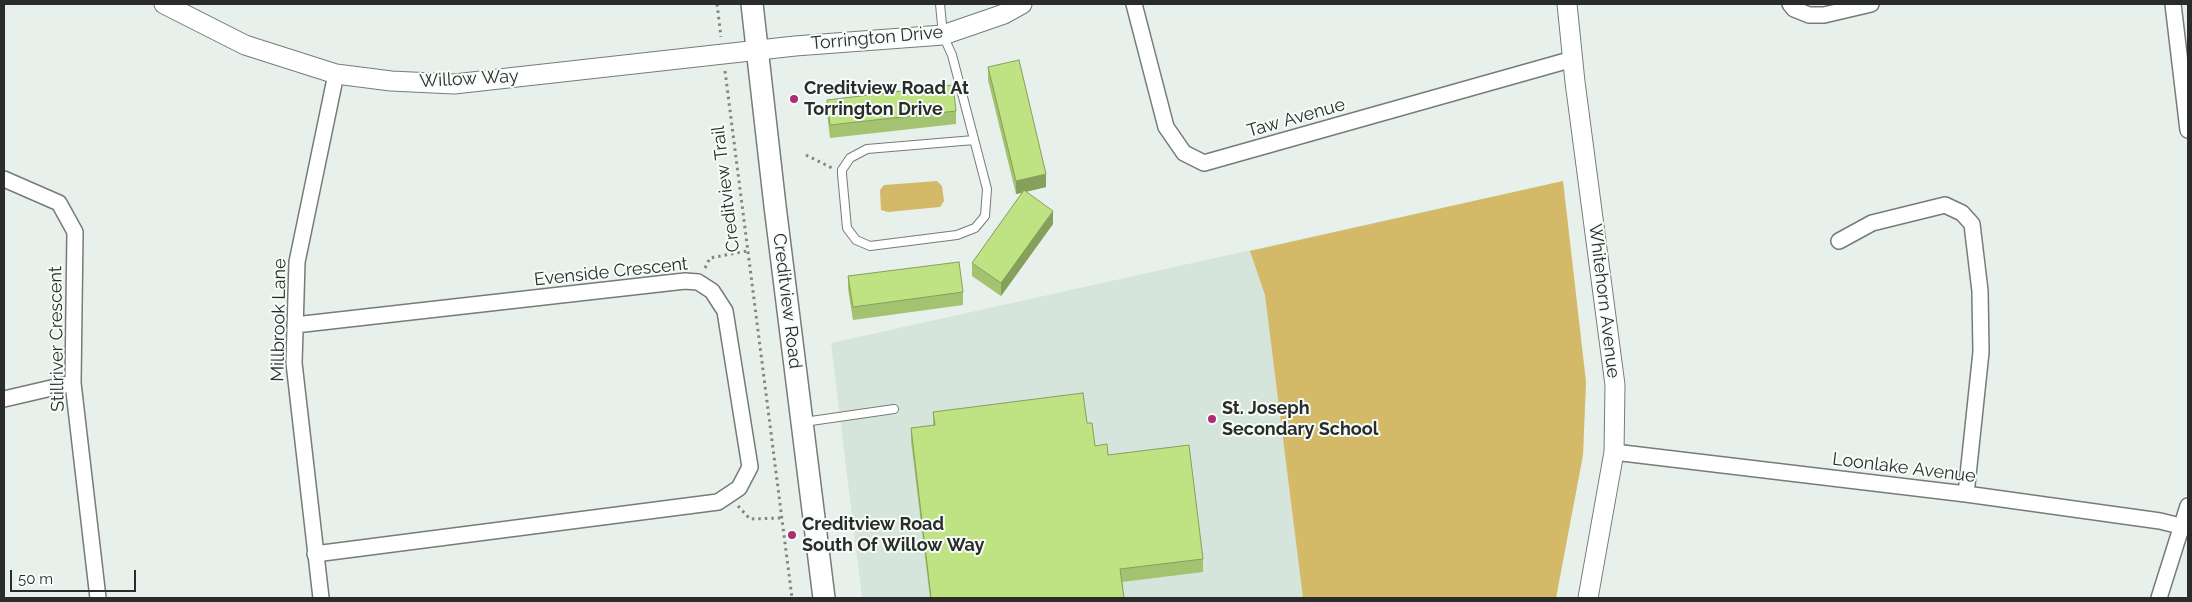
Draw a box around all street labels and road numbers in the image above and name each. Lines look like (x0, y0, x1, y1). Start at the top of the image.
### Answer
street label: Torrington Drive (810, 21, 944, 55)
street label: Willow Way (419, 66, 519, 92)
street label: Taw Avenue (1244, 94, 1348, 142)
street label: Creditview Trail (708, 124, 744, 254)
street label: Whitehorn Avenue (1584, 223, 1624, 379)
street label: Creditview Road (768, 232, 806, 370)
street label: Evenside Crescent (533, 253, 689, 291)
street label: Millbrook Lane (267, 258, 291, 382)
street label: Stillriver Crescent (45, 266, 69, 412)
street label: Loonlake Avenue (1831, 448, 1977, 488)

